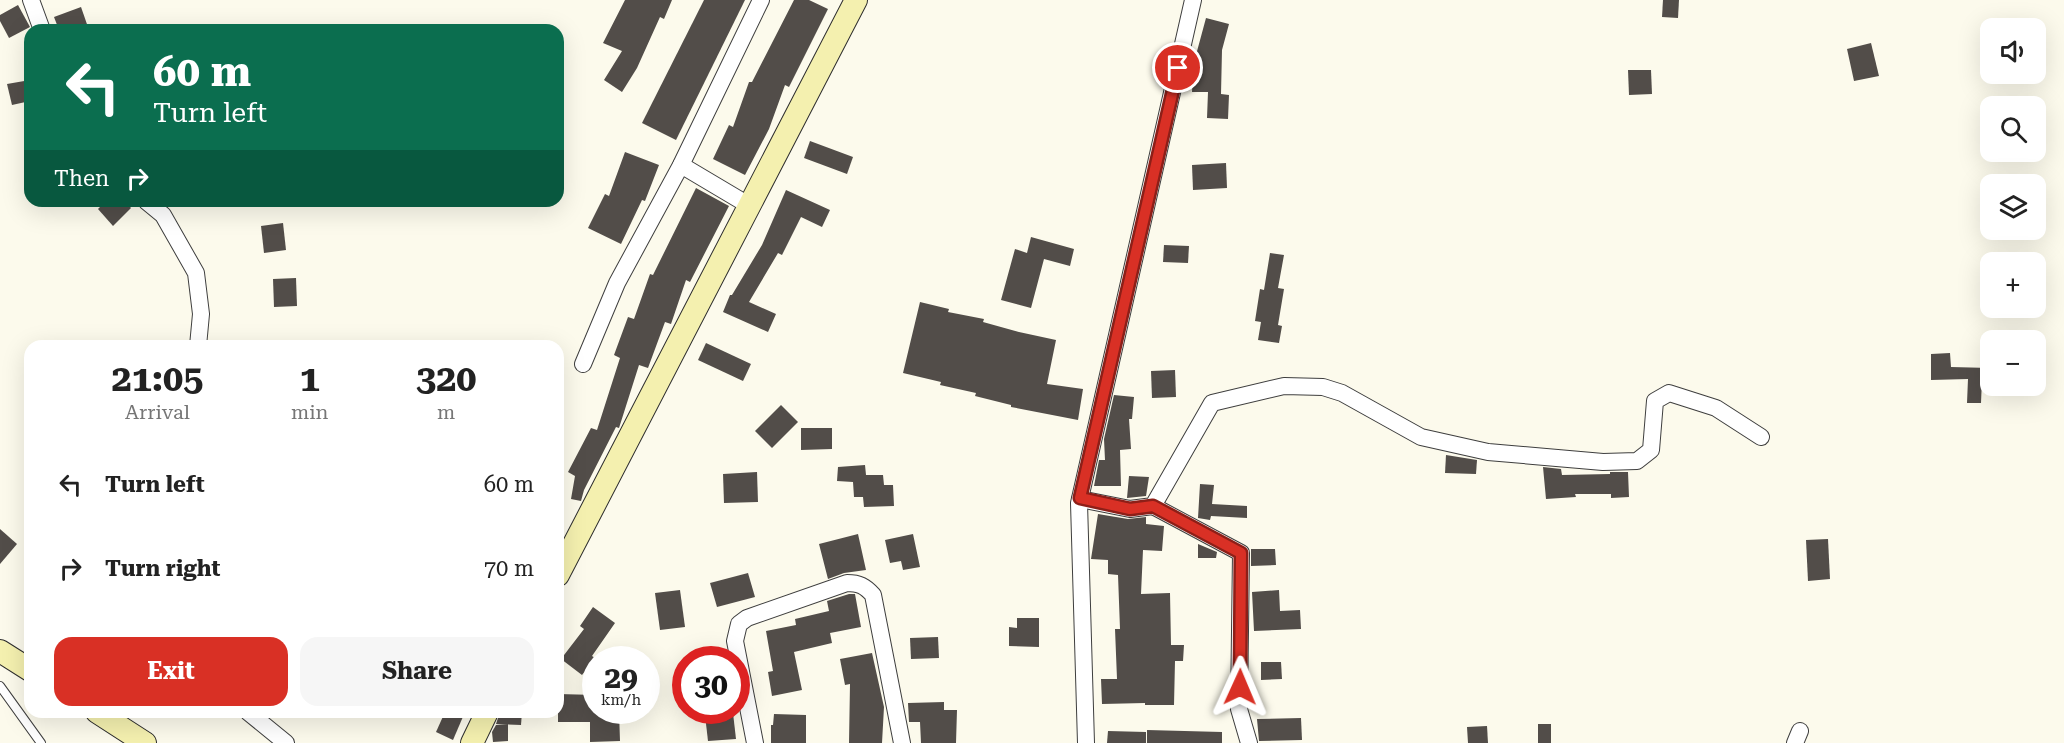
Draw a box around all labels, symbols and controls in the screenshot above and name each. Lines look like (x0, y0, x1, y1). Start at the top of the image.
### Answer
map controls (1980, 18, 2046, 396)
button: sound (1980, 18, 2046, 84)
pin (1152, 42, 1203, 93)
text: 60 m (153, 47, 251, 96)
icon: left (54, 48, 132, 126)
icon: arrive (1161, 51, 1194, 84)
button: search (1980, 96, 2046, 162)
text: Turn left (153, 97, 267, 129)
icon: right (121, 162, 154, 195)
text: Then (54, 166, 109, 191)
button: layers (1980, 174, 2046, 240)
button: + (1980, 252, 2046, 318)
button: − (1980, 330, 2046, 396)
text: 21:05 (112, 358, 203, 400)
text: 1 (300, 358, 320, 400)
text: 320 (416, 358, 476, 400)
text: Arrival (125, 400, 190, 424)
text: min (291, 400, 328, 424)
text: m (437, 400, 455, 424)
icon: left (54, 468, 87, 501)
text: Turn left (105, 472, 205, 497)
text: 60 m (484, 472, 534, 497)
icon: right (54, 552, 87, 585)
text: Turn right (105, 556, 220, 581)
text: 70 m (484, 556, 534, 581)
button: Exit (54, 637, 288, 706)
button: Share (300, 637, 534, 706)
speed limit sign: 30 (672, 646, 750, 724)
position arrow (1208, 655, 1272, 719)
text: 29 (604, 660, 638, 695)
text: km/h (601, 691, 641, 709)

